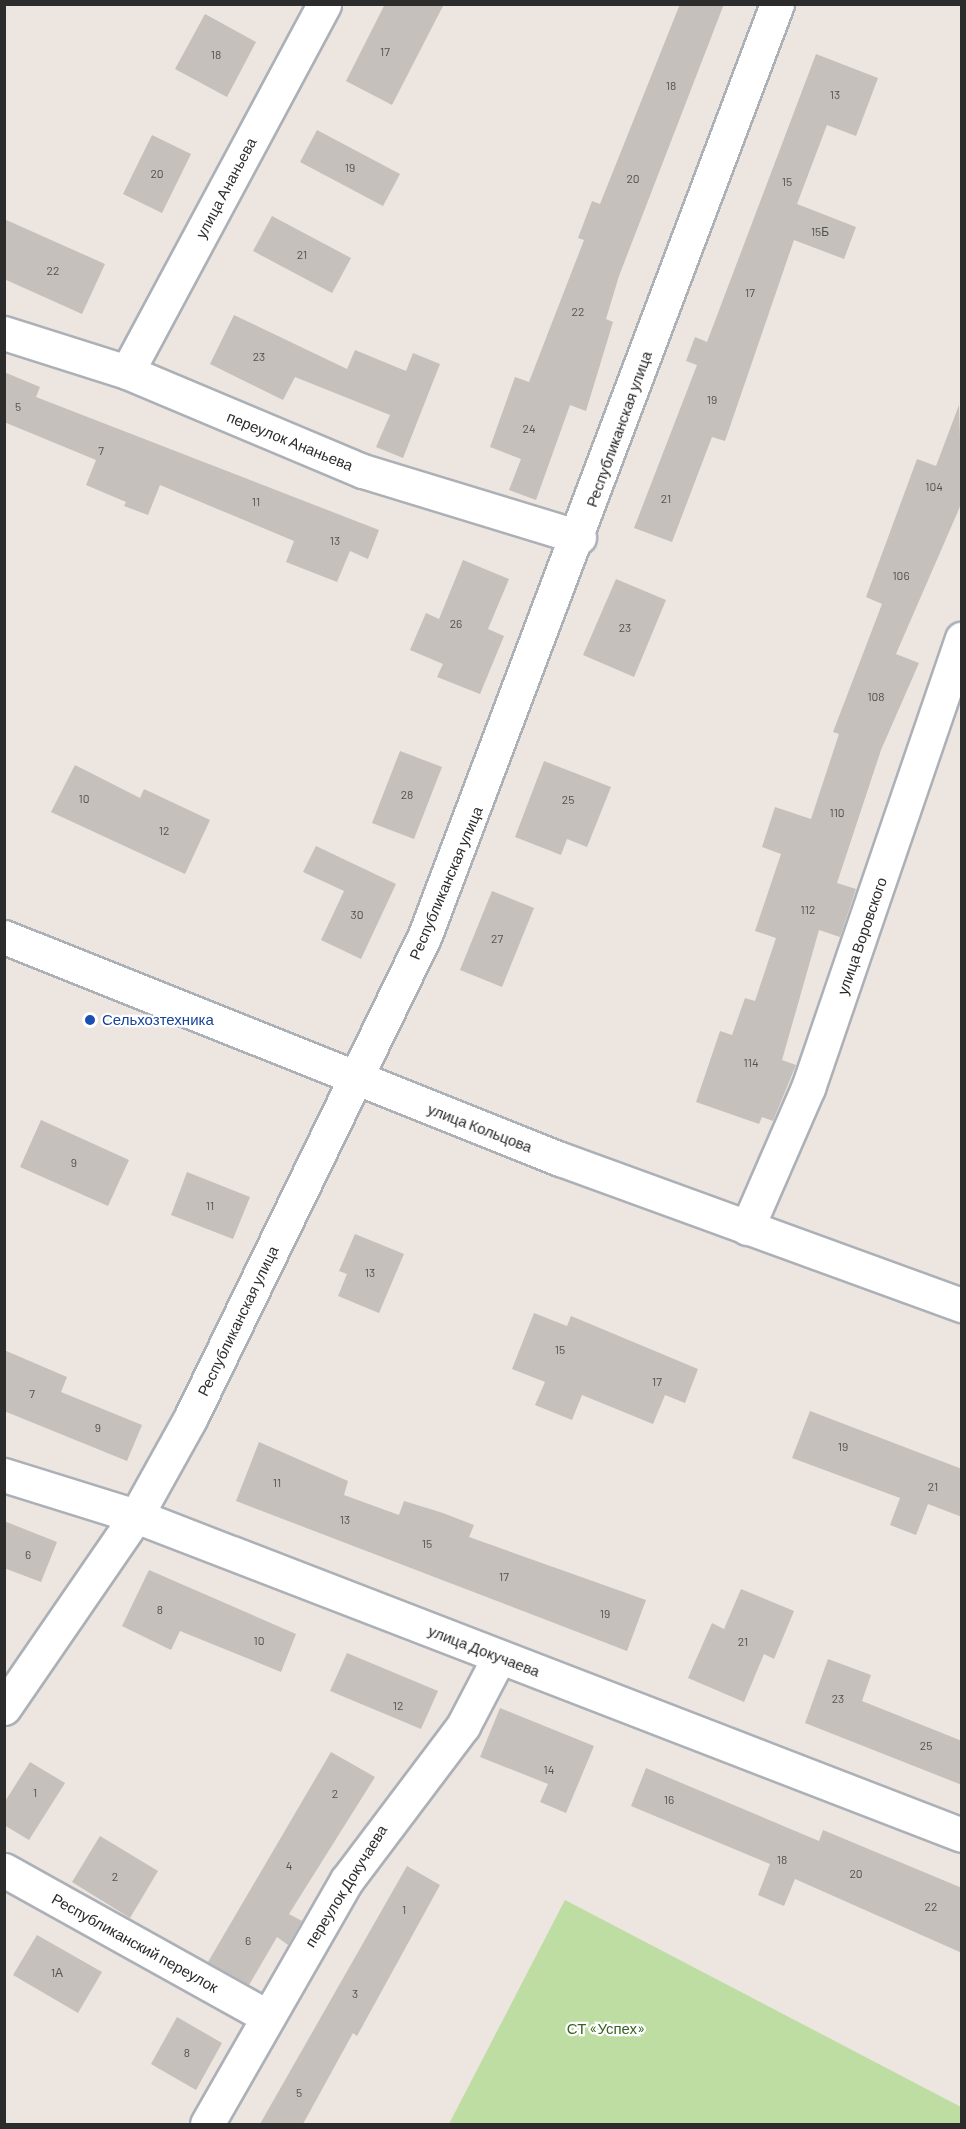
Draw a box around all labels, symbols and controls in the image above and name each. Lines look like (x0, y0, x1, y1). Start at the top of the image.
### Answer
house number: 17 (380, 45, 390, 59)
house number: 18 (211, 48, 221, 62)
house number: 18 (666, 79, 676, 93)
house number: 13 (830, 88, 840, 102)
street label: улица Ананьева (192, 135, 260, 241)
house number: 19 (345, 161, 355, 175)
house number: 20 (150, 167, 164, 181)
house number: 20 (626, 172, 640, 186)
house number: 15 (782, 175, 792, 189)
house number: 15Б (811, 225, 829, 239)
house number: 21 (297, 248, 307, 262)
house number: 22 (47, 264, 59, 278)
house number: 17 (745, 286, 755, 300)
house number: 22 (572, 305, 584, 319)
street label: Республиканская улица (582, 349, 656, 509)
house number: 23 (253, 350, 265, 364)
house number: 19 (707, 393, 717, 407)
house number: 5 (15, 400, 21, 414)
street label: переулок Ананьева (224, 408, 356, 474)
house number: 24 (522, 422, 536, 436)
house number: 7 (98, 444, 104, 458)
house number: 104 (925, 480, 943, 494)
house number: 21 (661, 492, 671, 506)
house number: 11 (252, 495, 260, 509)
house number: 13 (330, 534, 340, 548)
house number: 106 (892, 569, 910, 583)
house number: 26 (450, 617, 462, 631)
house number: 23 (619, 621, 631, 635)
house number: 108 (867, 690, 885, 704)
house number: 28 (401, 788, 413, 802)
house number: 10 (79, 792, 89, 806)
house number: 25 (562, 793, 574, 807)
street label: Республиканская улица (406, 804, 486, 962)
house number: 110 (829, 806, 845, 820)
house number: 12 (159, 824, 169, 838)
street label: улица Воровского (833, 875, 891, 997)
house number: 112 (801, 903, 815, 917)
house number: 30 (351, 908, 363, 922)
house number: 27 (491, 932, 503, 946)
place label: Сельхозтехника (102, 1011, 214, 1029)
marker: Сельхозтехника (83, 1013, 97, 1027)
house number: 114 (743, 1056, 759, 1070)
street label: улица Кольцова (425, 1100, 535, 1156)
house number: 9 (71, 1156, 77, 1170)
house number: 11 (206, 1199, 214, 1213)
street label: Республиканская улица (194, 1243, 282, 1399)
house number: 13 (365, 1266, 375, 1280)
house number: 15 (555, 1343, 565, 1357)
house number: 17 (652, 1375, 662, 1389)
house number: 7 (29, 1387, 35, 1401)
house number: 9 (95, 1421, 101, 1435)
house number: 19 (838, 1440, 848, 1454)
house number: 11 (273, 1476, 281, 1490)
house number: 21 (928, 1480, 938, 1494)
house number: 13 (340, 1513, 350, 1527)
house number: 15 (422, 1537, 432, 1551)
house number: 6 (25, 1548, 31, 1562)
house number: 17 (499, 1570, 509, 1584)
house number: 8 (157, 1603, 163, 1617)
house number: 19 (600, 1607, 610, 1621)
street label: улица Докучаева (426, 1621, 542, 1681)
house number: 10 (254, 1634, 264, 1648)
house number: 21 (738, 1635, 748, 1649)
house number: 23 (832, 1692, 844, 1706)
house number: 12 (393, 1699, 403, 1713)
house number: 25 (920, 1739, 932, 1753)
house number: 14 (544, 1763, 554, 1777)
house number: 1 (33, 1786, 37, 1800)
house number: 2 (332, 1787, 338, 1801)
house number: 16 (664, 1793, 674, 1807)
street label: переулок Докучаева (301, 1822, 391, 1950)
house number: 18 (777, 1853, 787, 1867)
house number: 4 (286, 1859, 292, 1873)
house number: 20 (849, 1867, 863, 1881)
house number: 2 (112, 1870, 118, 1884)
street label: Республиканский переулок (49, 1890, 221, 1996)
house number: 22 (925, 1900, 937, 1914)
house number: 1 (402, 1903, 406, 1917)
house number: 6 (245, 1934, 251, 1948)
house number: 1А (51, 1966, 63, 1980)
house number: 3 (352, 1987, 358, 2001)
park label: СТ «Успех» (567, 2020, 645, 2038)
house number: 8 (184, 2046, 190, 2060)
house number: 5 (296, 2086, 302, 2100)

